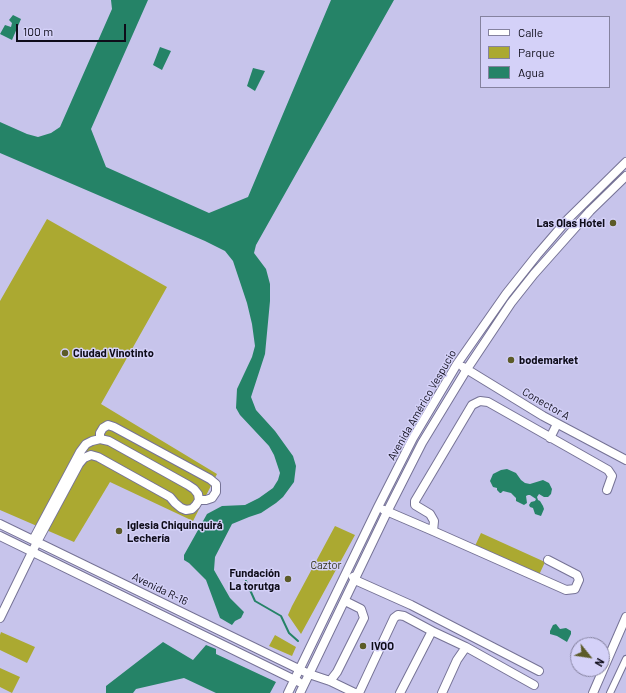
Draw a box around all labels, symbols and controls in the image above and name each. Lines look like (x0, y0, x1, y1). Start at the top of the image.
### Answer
scale bar (18, 16, 128, 42)
legend (480, 16, 610, 88)
text: 100 m (23, 24, 53, 38)
text: Calle (518, 25, 543, 39)
text: Parque (518, 45, 555, 59)
text: Agua (518, 65, 544, 79)
place label: Las Olas Hotel (536, 216, 605, 230)
marker: Las Olas Hotel (608, 218, 618, 228)
place label: Ciudad Vinotinto (73, 346, 154, 360)
street label: Avenida Américo Vespucio (385, 347, 459, 463)
marker: Ciudad Vinotinto (60, 348, 70, 358)
place label: bodemarket (519, 353, 578, 367)
marker: bodemarket (506, 355, 516, 365)
street label: Conector A (520, 385, 572, 423)
place label: Iglesia Chiquinquirá Lechería (127, 518, 223, 544)
marker: Iglesia Chiquinquirá Lechería (114, 526, 124, 536)
park label: Caztor (311, 558, 341, 572)
place label: Fundación La torutga (229, 566, 280, 592)
street label: Avenida R-16 (130, 570, 190, 608)
marker: Fundación La torutga (283, 574, 293, 584)
north arrow (570, 637, 610, 677)
place label: IVOO (371, 639, 394, 653)
marker: IVOO (358, 641, 368, 651)
text: N (593, 656, 607, 669)

